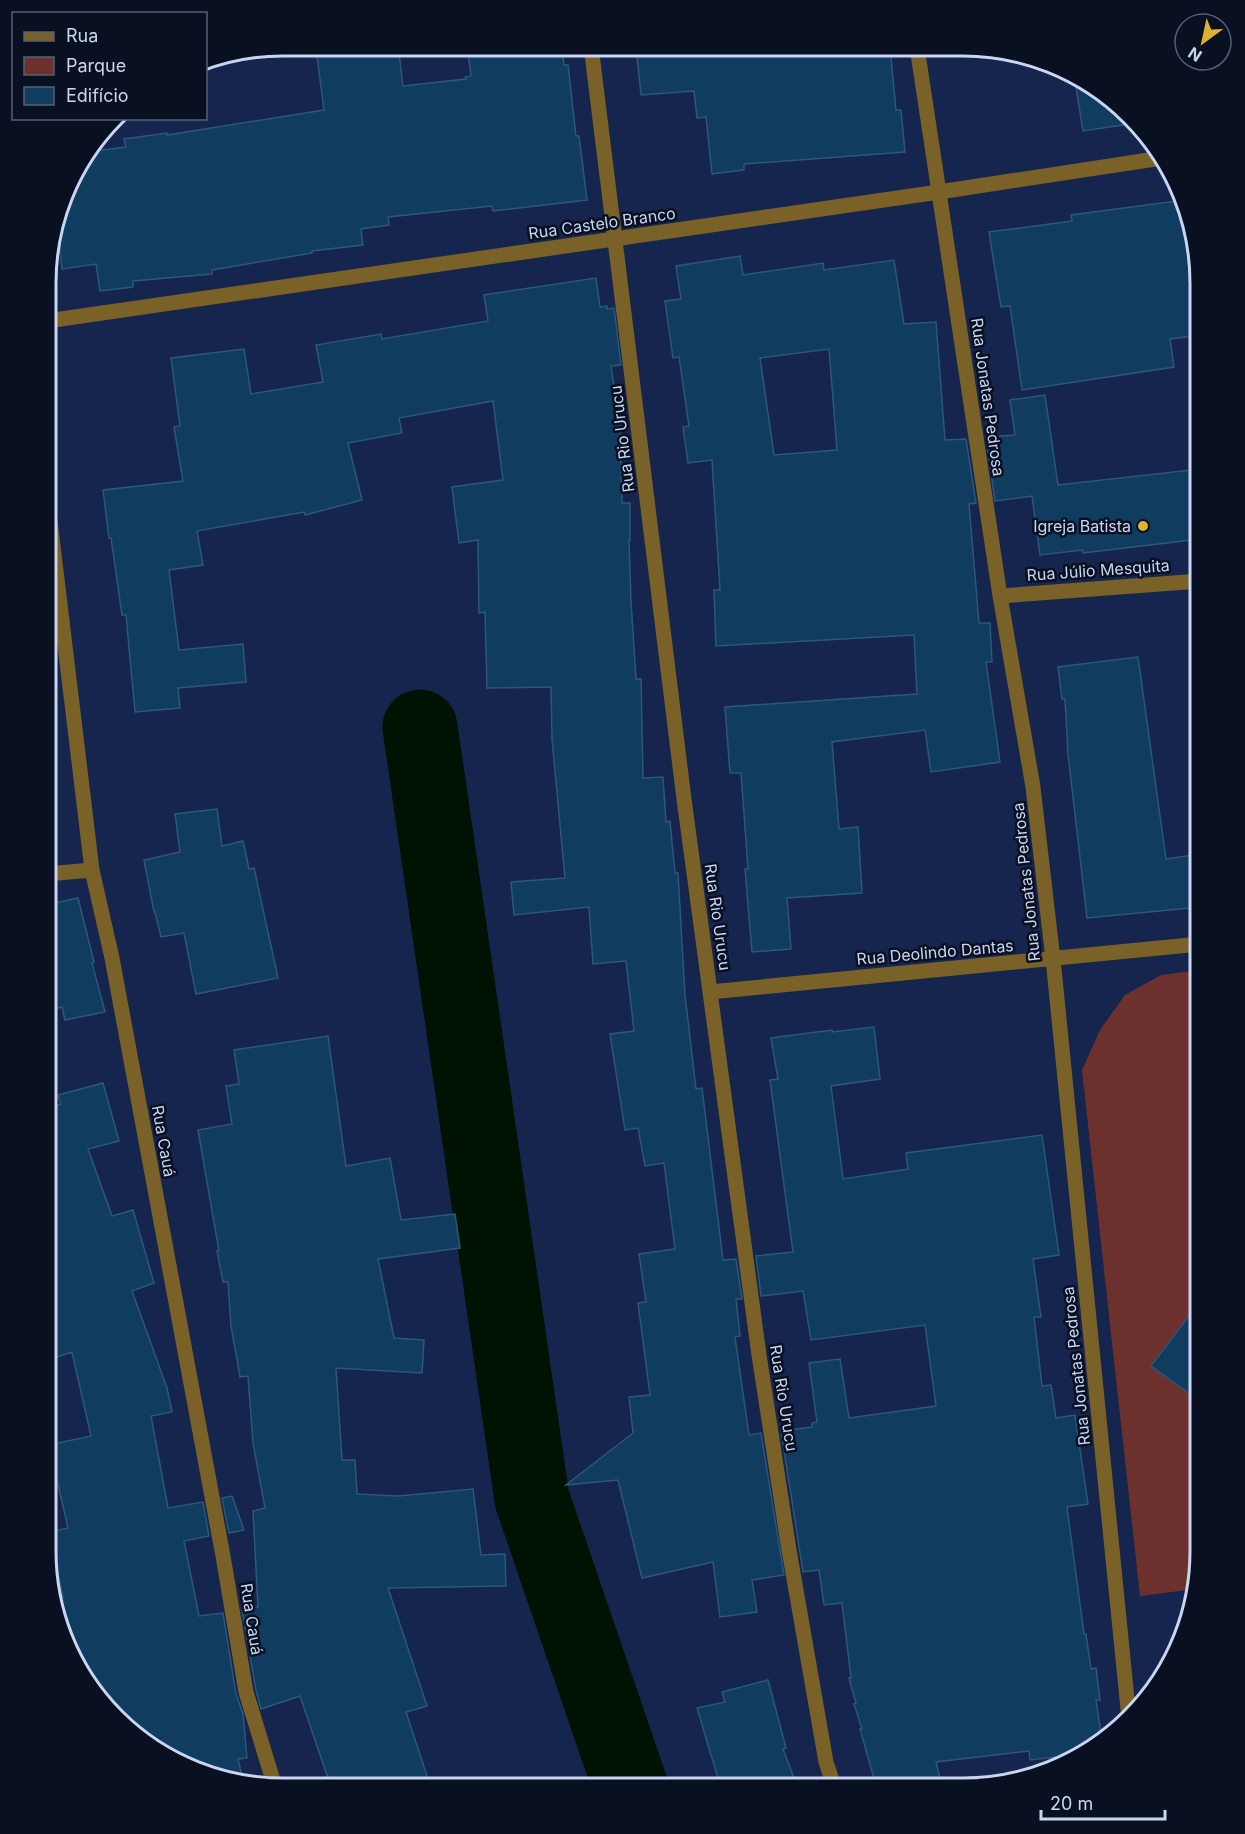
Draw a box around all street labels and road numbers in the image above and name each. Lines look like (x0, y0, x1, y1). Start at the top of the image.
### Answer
street label: Rua Castelo Branco (527, 203, 677, 243)
street label: Rua Jonatas Pedrosa (967, 317, 1009, 477)
street label: Rua Rio Urucu (606, 384, 638, 494)
street label: Rua Júlio Mesquita (1026, 555, 1170, 585)
street label: Rua Jonatas Pedrosa (1008, 802, 1044, 962)
street label: Rua Rio Urucu (701, 862, 735, 972)
street label: Rua Deolindo Dantas (856, 935, 1014, 969)
street label: Rua Cauá (148, 1104, 180, 1178)
street label: Rua Jonatas Pedrosa (1058, 1286, 1094, 1446)
street label: Rua Rio Urucu (766, 1343, 802, 1453)
street label: Rua Cauá (236, 1582, 268, 1656)

